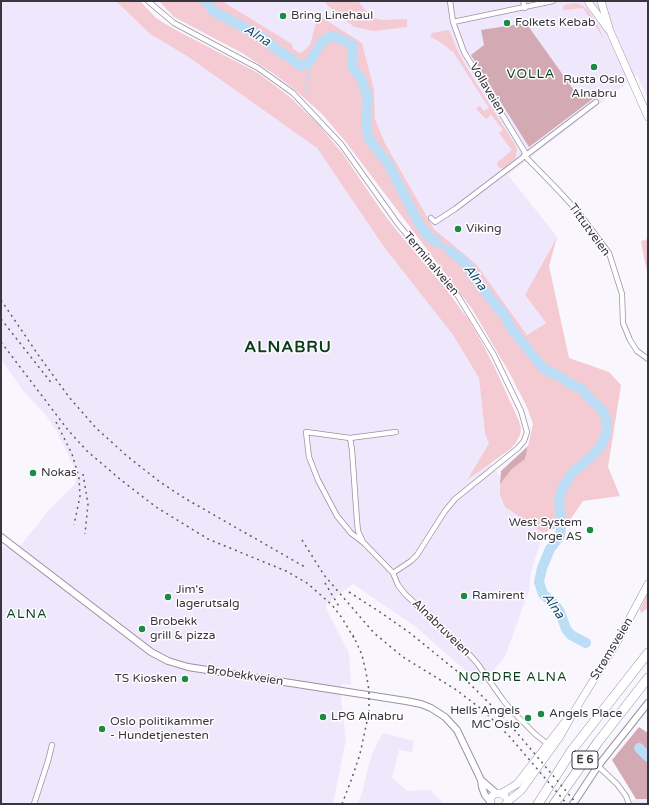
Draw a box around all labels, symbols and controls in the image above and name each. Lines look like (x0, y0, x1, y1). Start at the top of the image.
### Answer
place label: Bring Linehaul (291, 9, 373, 23)
marker: Bring Linehaul (278, 11, 288, 21)
place label: Folkets Kebab (515, 16, 596, 30)
marker: Folkets Kebab (502, 18, 512, 28)
water label: Alna (241, 22, 273, 50)
street label: Vollaveien (466, 61, 508, 117)
marker: Rusta Oslo Alnabru (589, 62, 599, 72)
district label: VOLLA (507, 67, 555, 83)
place label: Rusta Oslo Alnabru (563, 73, 625, 101)
street label: Tittutveien (565, 201, 613, 259)
place label: Viking (466, 222, 502, 236)
marker: Viking (453, 224, 463, 234)
street label: Terminalveien (400, 229, 462, 299)
water label: Alna (460, 262, 490, 294)
district label: ALNABRU (244, 338, 332, 358)
place label: Nokas (41, 466, 77, 480)
marker: Nokas (28, 468, 38, 478)
place label: West System Norge AS (509, 516, 582, 544)
marker: West System Norge AS (585, 525, 595, 535)
place label: Jim's lagerutsalg (176, 583, 240, 611)
place label: Ramirent (472, 589, 524, 603)
water label: Alna (539, 590, 567, 622)
marker: Ramirent (459, 591, 469, 601)
marker: Jim's lagerutsalg (163, 592, 173, 602)
street label: Alnabruveien (409, 597, 473, 659)
district label: ALNA (6, 607, 48, 623)
place label: Brobekk grill & pizza (150, 615, 215, 643)
street label: Strømsveien (588, 615, 636, 683)
marker: Brobekk grill & pizza (137, 624, 147, 634)
street label: Brobekkveien (206, 663, 284, 689)
district label: NORDRE ALNA (458, 670, 568, 686)
place label: TS Kiosken (115, 672, 177, 686)
marker: TS Kiosken (180, 674, 190, 684)
place label: Hells Angels MC Oslo (450, 704, 520, 732)
place label: Angels Place (549, 707, 622, 721)
marker: Angels Place (536, 709, 546, 719)
place label: LPG Alnabru (331, 710, 404, 724)
marker: LPG Alnabru (318, 712, 328, 722)
marker: Hells Angels MC Oslo (523, 713, 533, 723)
place label: Oslo politikammer - Hundetjenesten (110, 715, 214, 743)
marker: Oslo politikammer - Hundetjenesten (97, 724, 107, 734)
road number: E 6 (572, 751, 598, 769)

